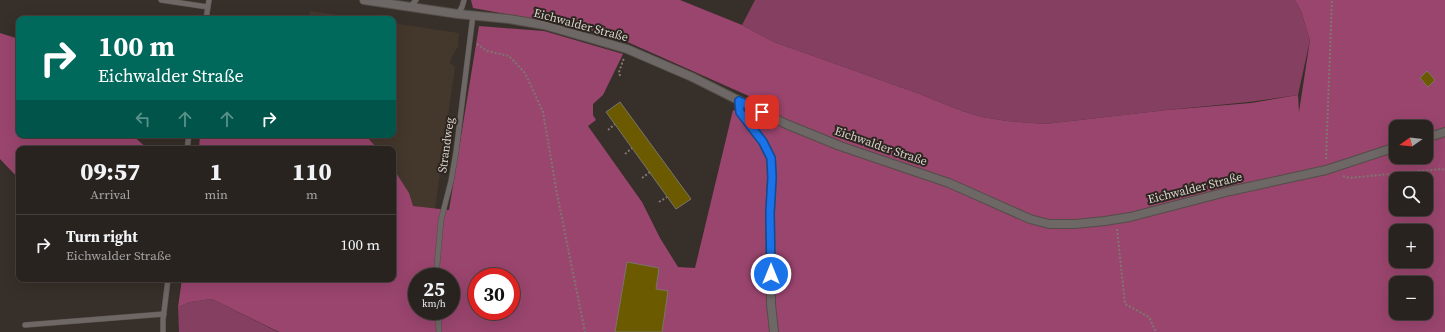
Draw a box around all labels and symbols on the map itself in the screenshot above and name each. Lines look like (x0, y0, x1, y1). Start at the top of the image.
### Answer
street label: Eichwalder Straße (532, 5, 630, 45)
pin (745, 95, 779, 129)
street label: Strandweg (434, 116, 458, 174)
north arrow (1389, 120, 1433, 164)
street label: Eichwalder Straße (833, 123, 929, 169)
street label: Eichwalder Straße (1146, 168, 1244, 208)
position arrow (750, 253, 792, 295)
speed limit sign: 30 (468, 268, 520, 320)

